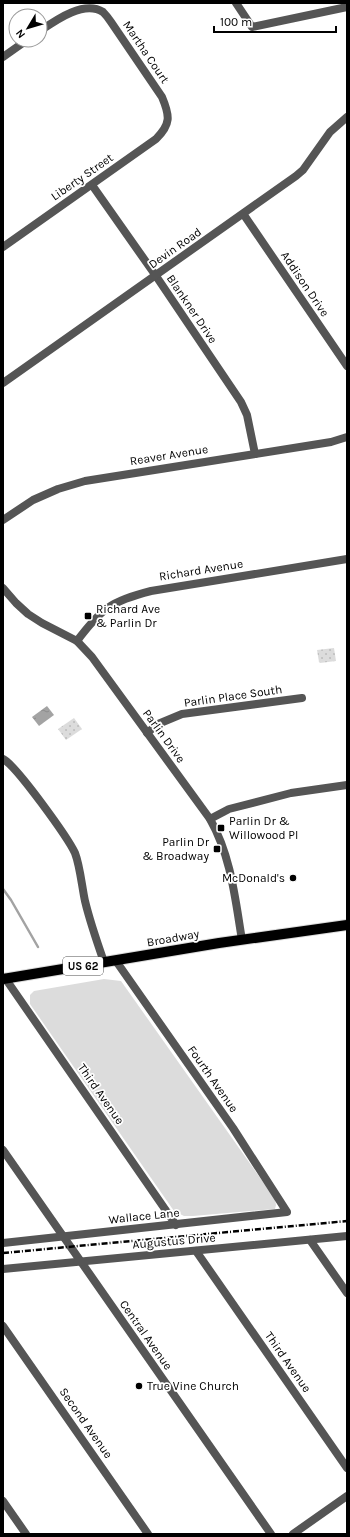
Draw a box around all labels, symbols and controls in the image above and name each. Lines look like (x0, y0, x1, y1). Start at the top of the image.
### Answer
north arrow (8, 8, 48, 48)
scale bar (214, 8, 336, 34)
text: 100 m (220, 15, 252, 29)
street label: Martha Court (120, 18, 172, 86)
text: N (13, 27, 28, 41)
street label: Liberty Street (48, 150, 116, 204)
street label: Devin Road (146, 225, 204, 271)
street label: Addison Drive (278, 249, 332, 319)
street label: Blankner Drive (164, 272, 220, 346)
street label: Reaver Avenue (129, 442, 209, 468)
street label: Richard Avenue (158, 556, 244, 584)
place label: Richard Ave & Parlin Dr (96, 602, 160, 630)
marker: Richard Ave & Parlin Dr (83, 611, 93, 621)
street label: Parlin Place South (183, 682, 283, 710)
street label: Parlin Drive (140, 707, 188, 765)
place label: Parlin Dr & Willowood Pl (229, 814, 298, 842)
marker: Parlin Dr & Willowood Pl (216, 823, 226, 833)
place label: Parlin Dr & Broadway (142, 835, 210, 863)
marker: Parlin Dr & Broadway (212, 844, 222, 854)
place label: McDonald's (222, 871, 285, 885)
marker: McDonald's (288, 873, 298, 883)
street label: Broadway (146, 926, 201, 949)
road number: US 62 (63, 957, 103, 975)
street label: Fourth Avenue (185, 1043, 241, 1115)
street label: Third Avenue (75, 1061, 127, 1127)
street label: Wallace Lane (108, 1205, 180, 1227)
street label: Augustus Drive (132, 1230, 216, 1252)
street label: Central Avenue (117, 1297, 175, 1373)
street label: Third Avenue (262, 1329, 314, 1395)
place label: True Vine Church (147, 1379, 239, 1393)
marker: True Vine Church (134, 1381, 144, 1391)
street label: Second Avenue (56, 1385, 116, 1461)

